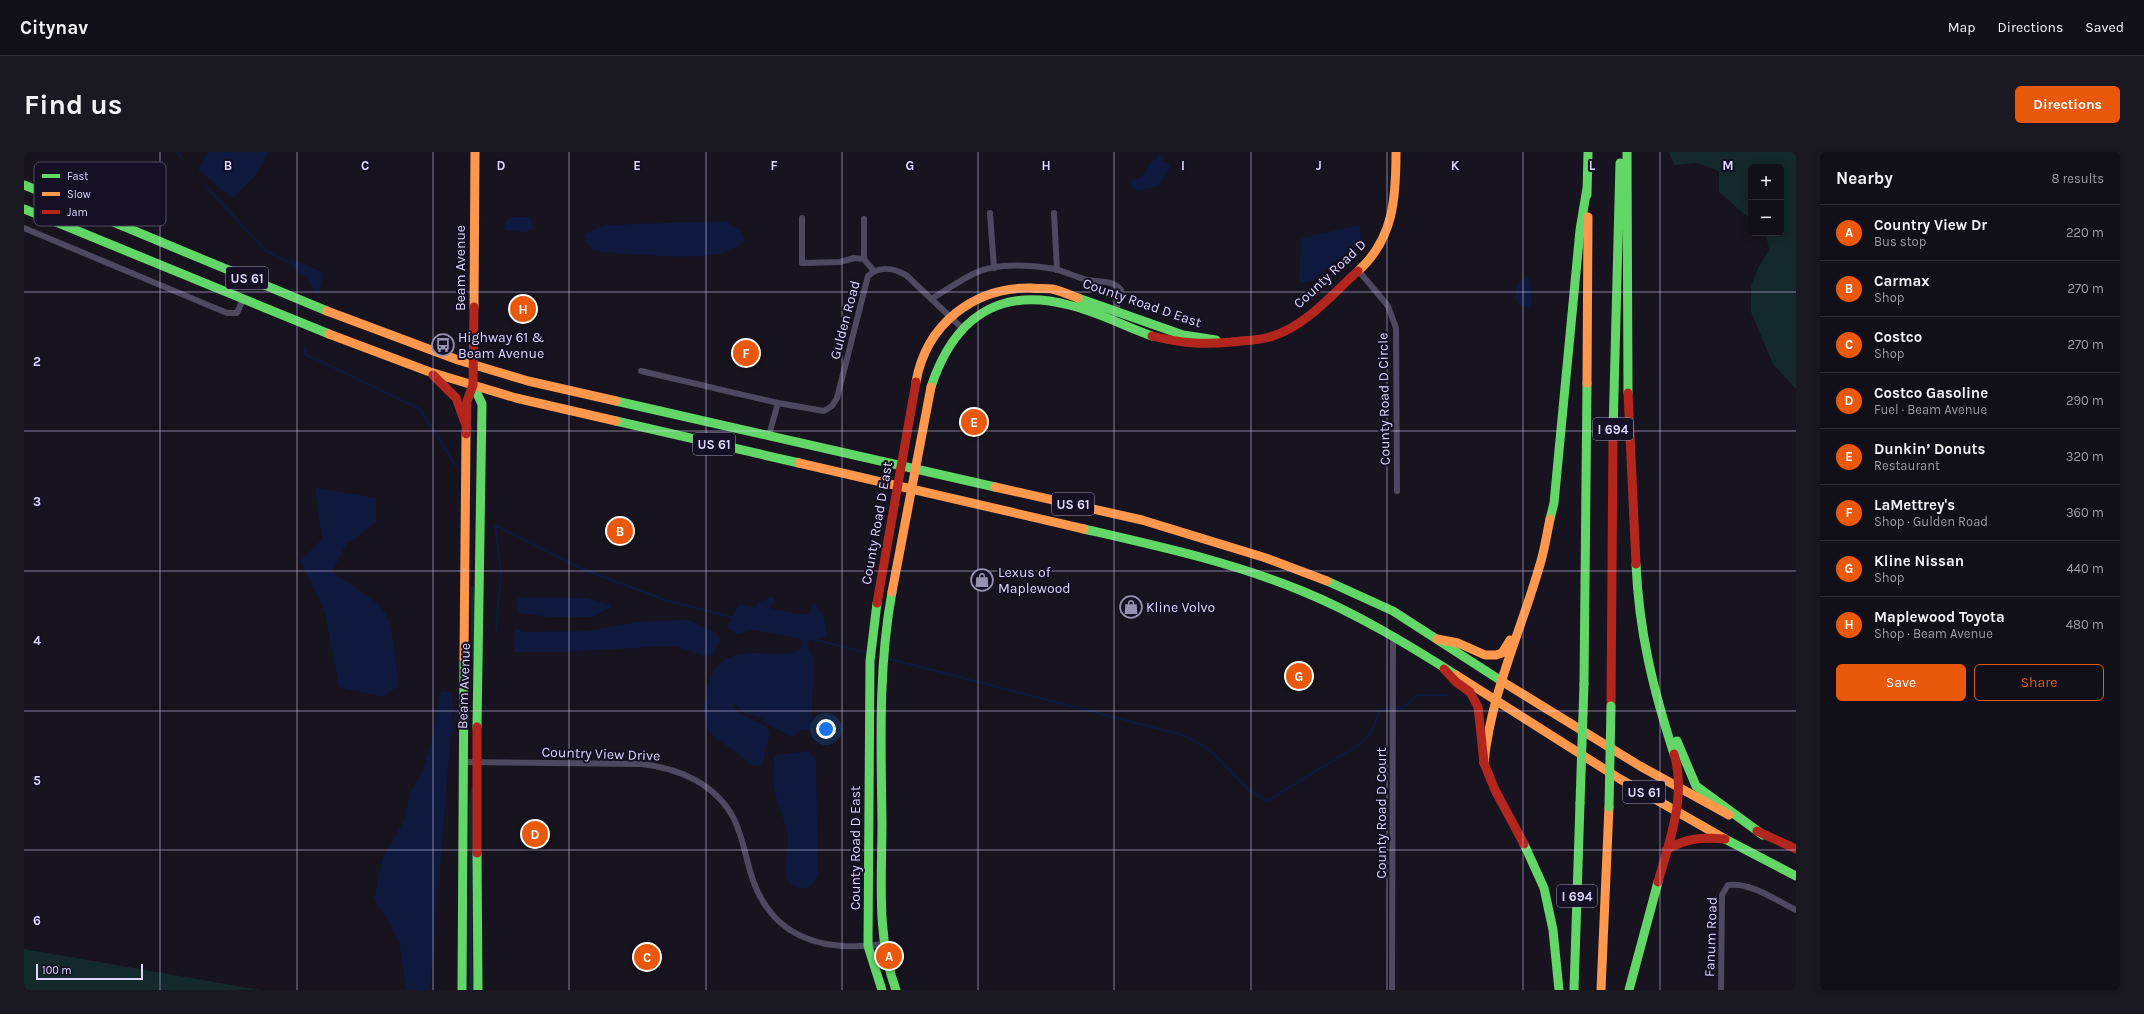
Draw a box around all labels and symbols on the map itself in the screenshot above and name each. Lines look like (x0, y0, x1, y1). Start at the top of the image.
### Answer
text: B (224, 158, 232, 173)
text: C (361, 158, 369, 173)
text: D (497, 158, 506, 173)
text: E (633, 158, 641, 173)
text: F (770, 158, 778, 173)
text: G (906, 158, 914, 173)
text: H (1041, 158, 1051, 173)
text: I (1181, 158, 1185, 173)
text: J (1316, 158, 1322, 173)
text: K (1451, 158, 1460, 173)
text: L (1589, 158, 1596, 173)
text: M (1722, 158, 1734, 173)
legend (34, 162, 166, 226)
text: Fast (67, 170, 88, 183)
text: Slow (67, 188, 91, 201)
text: Jam (67, 206, 88, 219)
street label: Beam Avenue (452, 225, 469, 311)
street label: County Road D (1290, 236, 1370, 312)
road number: US 61 (226, 267, 268, 289)
street label: County Road D East (1080, 275, 1204, 331)
street label: Gulden Road (826, 279, 864, 361)
pin: H (510, 294, 536, 324)
place label: Highway 61 & Beam Avenue (458, 329, 545, 362)
bus stop icon: Highway 61 & Beam Avenue (430, 332, 456, 358)
street label: County Road D Circle (1374, 333, 1394, 465)
pin: F (733, 338, 759, 368)
text: 2 (33, 354, 41, 369)
pin: E (961, 407, 987, 437)
road number: I 694 (1593, 418, 1633, 440)
road number: US 61 (693, 433, 735, 455)
street label: County Road D East (858, 460, 896, 586)
road number: US 61 (1052, 493, 1094, 515)
text: 3 (33, 494, 41, 509)
pin: B (607, 516, 633, 546)
place label: Lexus of Maplewood (998, 564, 1071, 597)
shop icon: Lexus of Maplewood (969, 567, 995, 593)
shop icon: Kline Volvo (1118, 594, 1144, 620)
place label: Kline Volvo (1146, 599, 1215, 616)
text: 4 (33, 633, 41, 648)
street label: Beam Avenue (454, 643, 474, 729)
pin: G (1286, 661, 1312, 691)
your location (816, 719, 836, 739)
street label: Country View Drive (541, 743, 661, 765)
street label: County Road D Court (1373, 747, 1390, 879)
text: 5 (33, 773, 41, 788)
road number: US 61 (1623, 781, 1665, 803)
street label: County Road D East (847, 786, 864, 910)
pin: D (522, 819, 548, 849)
road number: I 694 (1557, 885, 1597, 907)
street label: Fanum Road (1701, 897, 1721, 977)
text: 6 (33, 913, 41, 928)
pin: A (876, 941, 902, 971)
pin: C (634, 942, 660, 972)
scale bar (36, 962, 143, 981)

